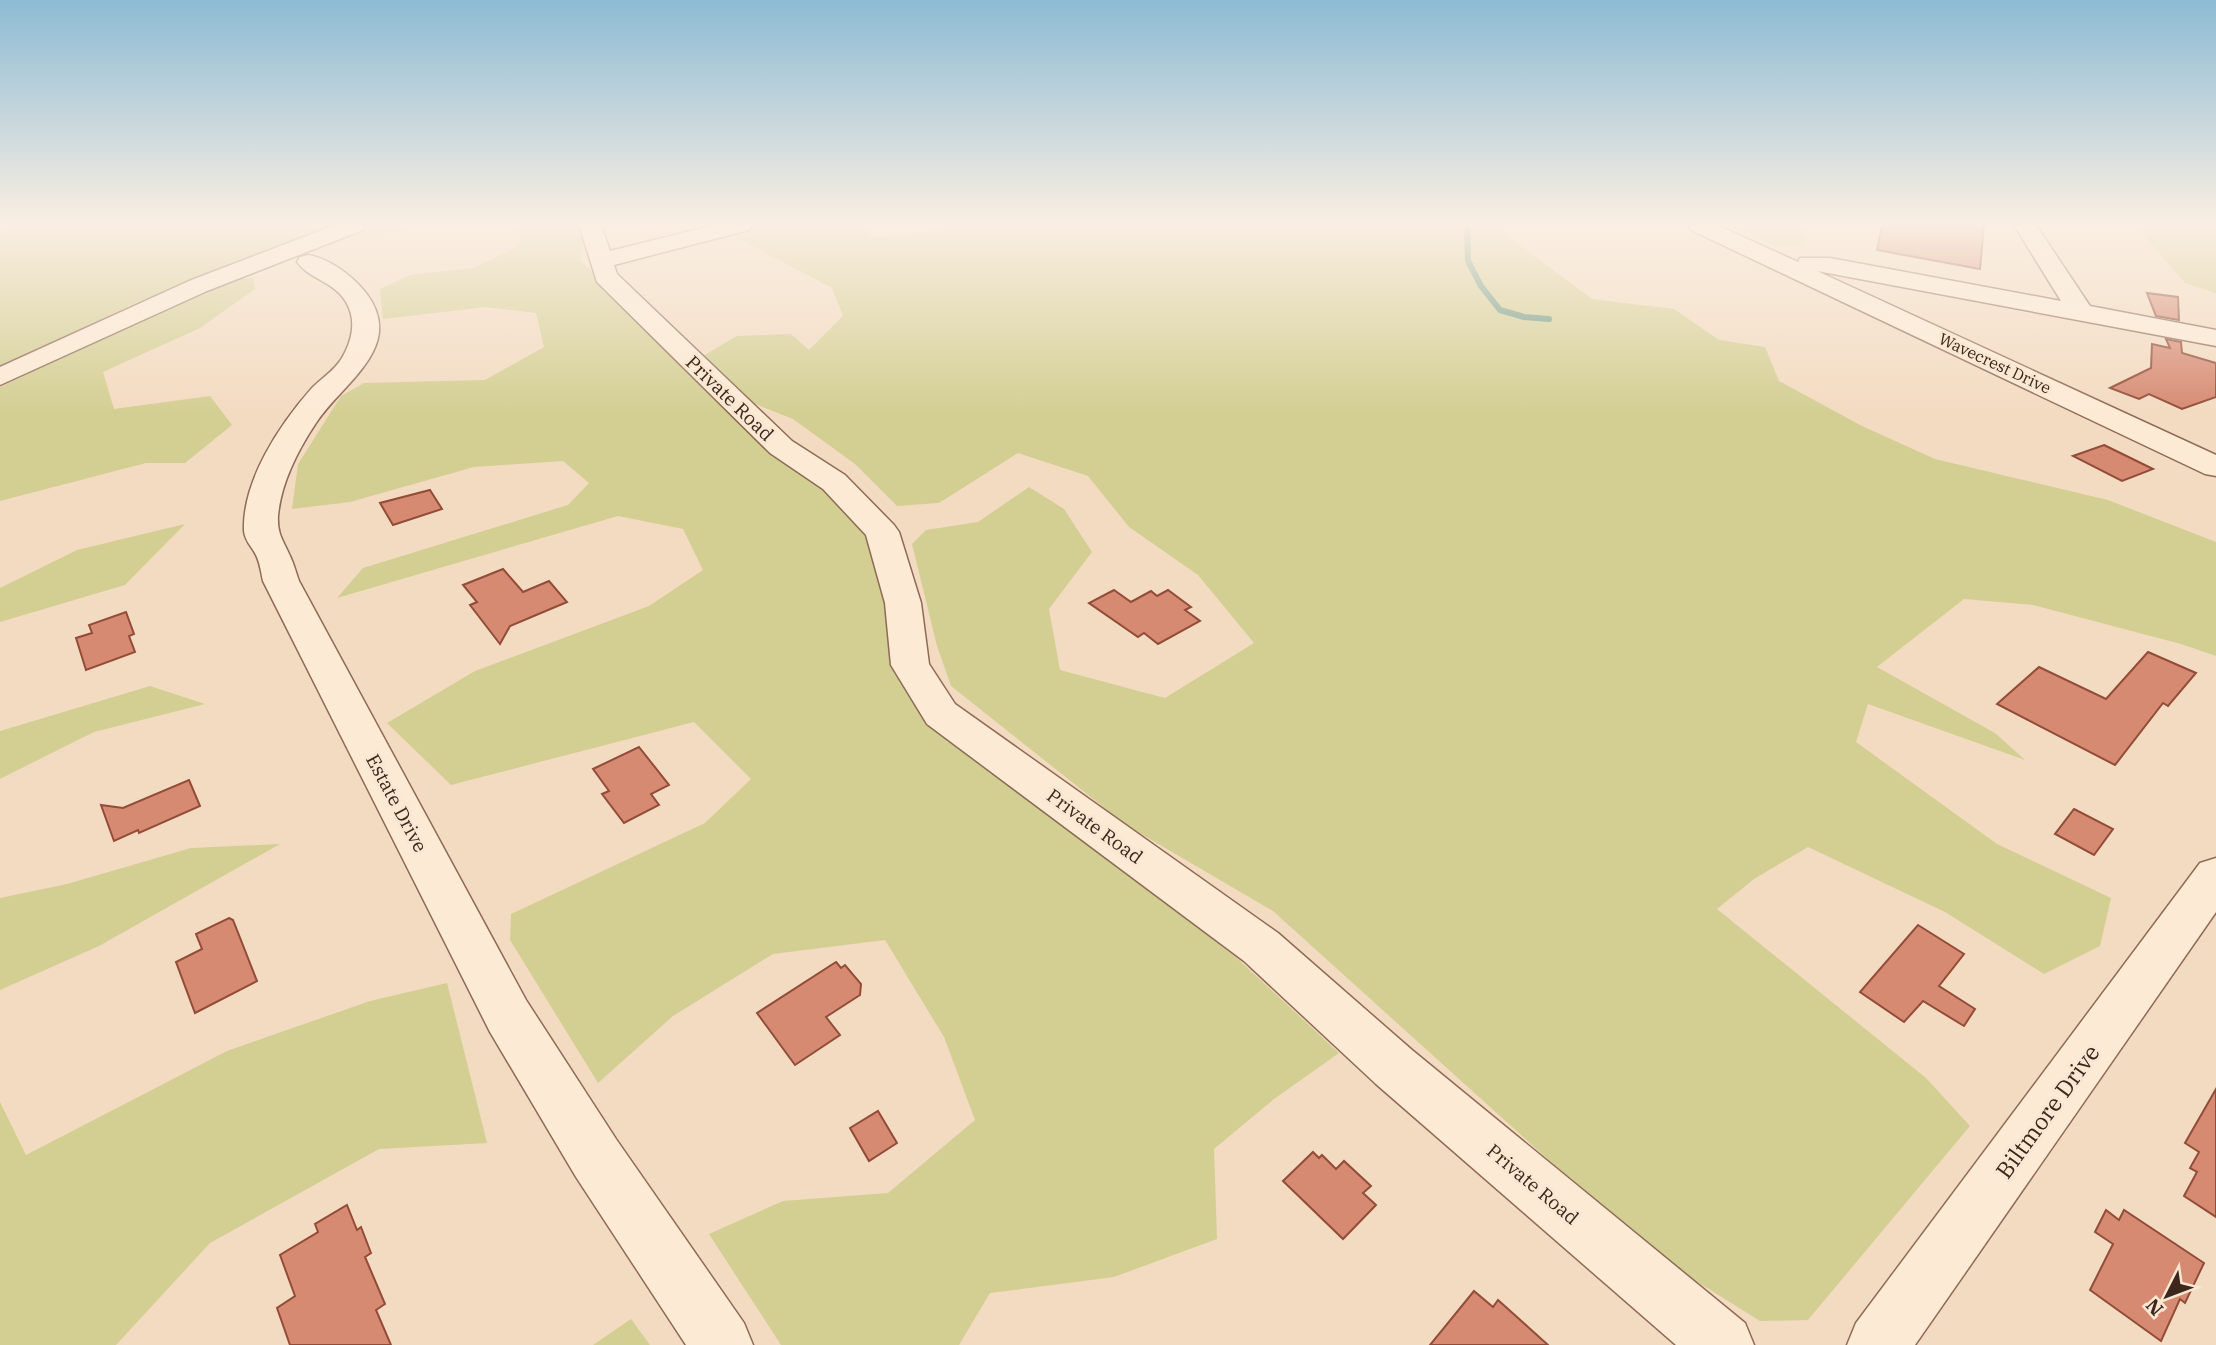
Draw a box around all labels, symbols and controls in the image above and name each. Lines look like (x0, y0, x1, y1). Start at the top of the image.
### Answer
street label: Wavecrest Drive (1936, 328, 2054, 398)
street label: Private Road (681, 350, 779, 446)
street label: Estate Drive (361, 750, 433, 856)
street label: Private Road (1042, 783, 1148, 869)
street label: Biltmore Drive (1988, 1038, 2106, 1184)
street label: Private Road (1482, 1139, 1584, 1229)
north arrow (2132, 1261, 2202, 1331)
text: N (2140, 1294, 2168, 1321)

